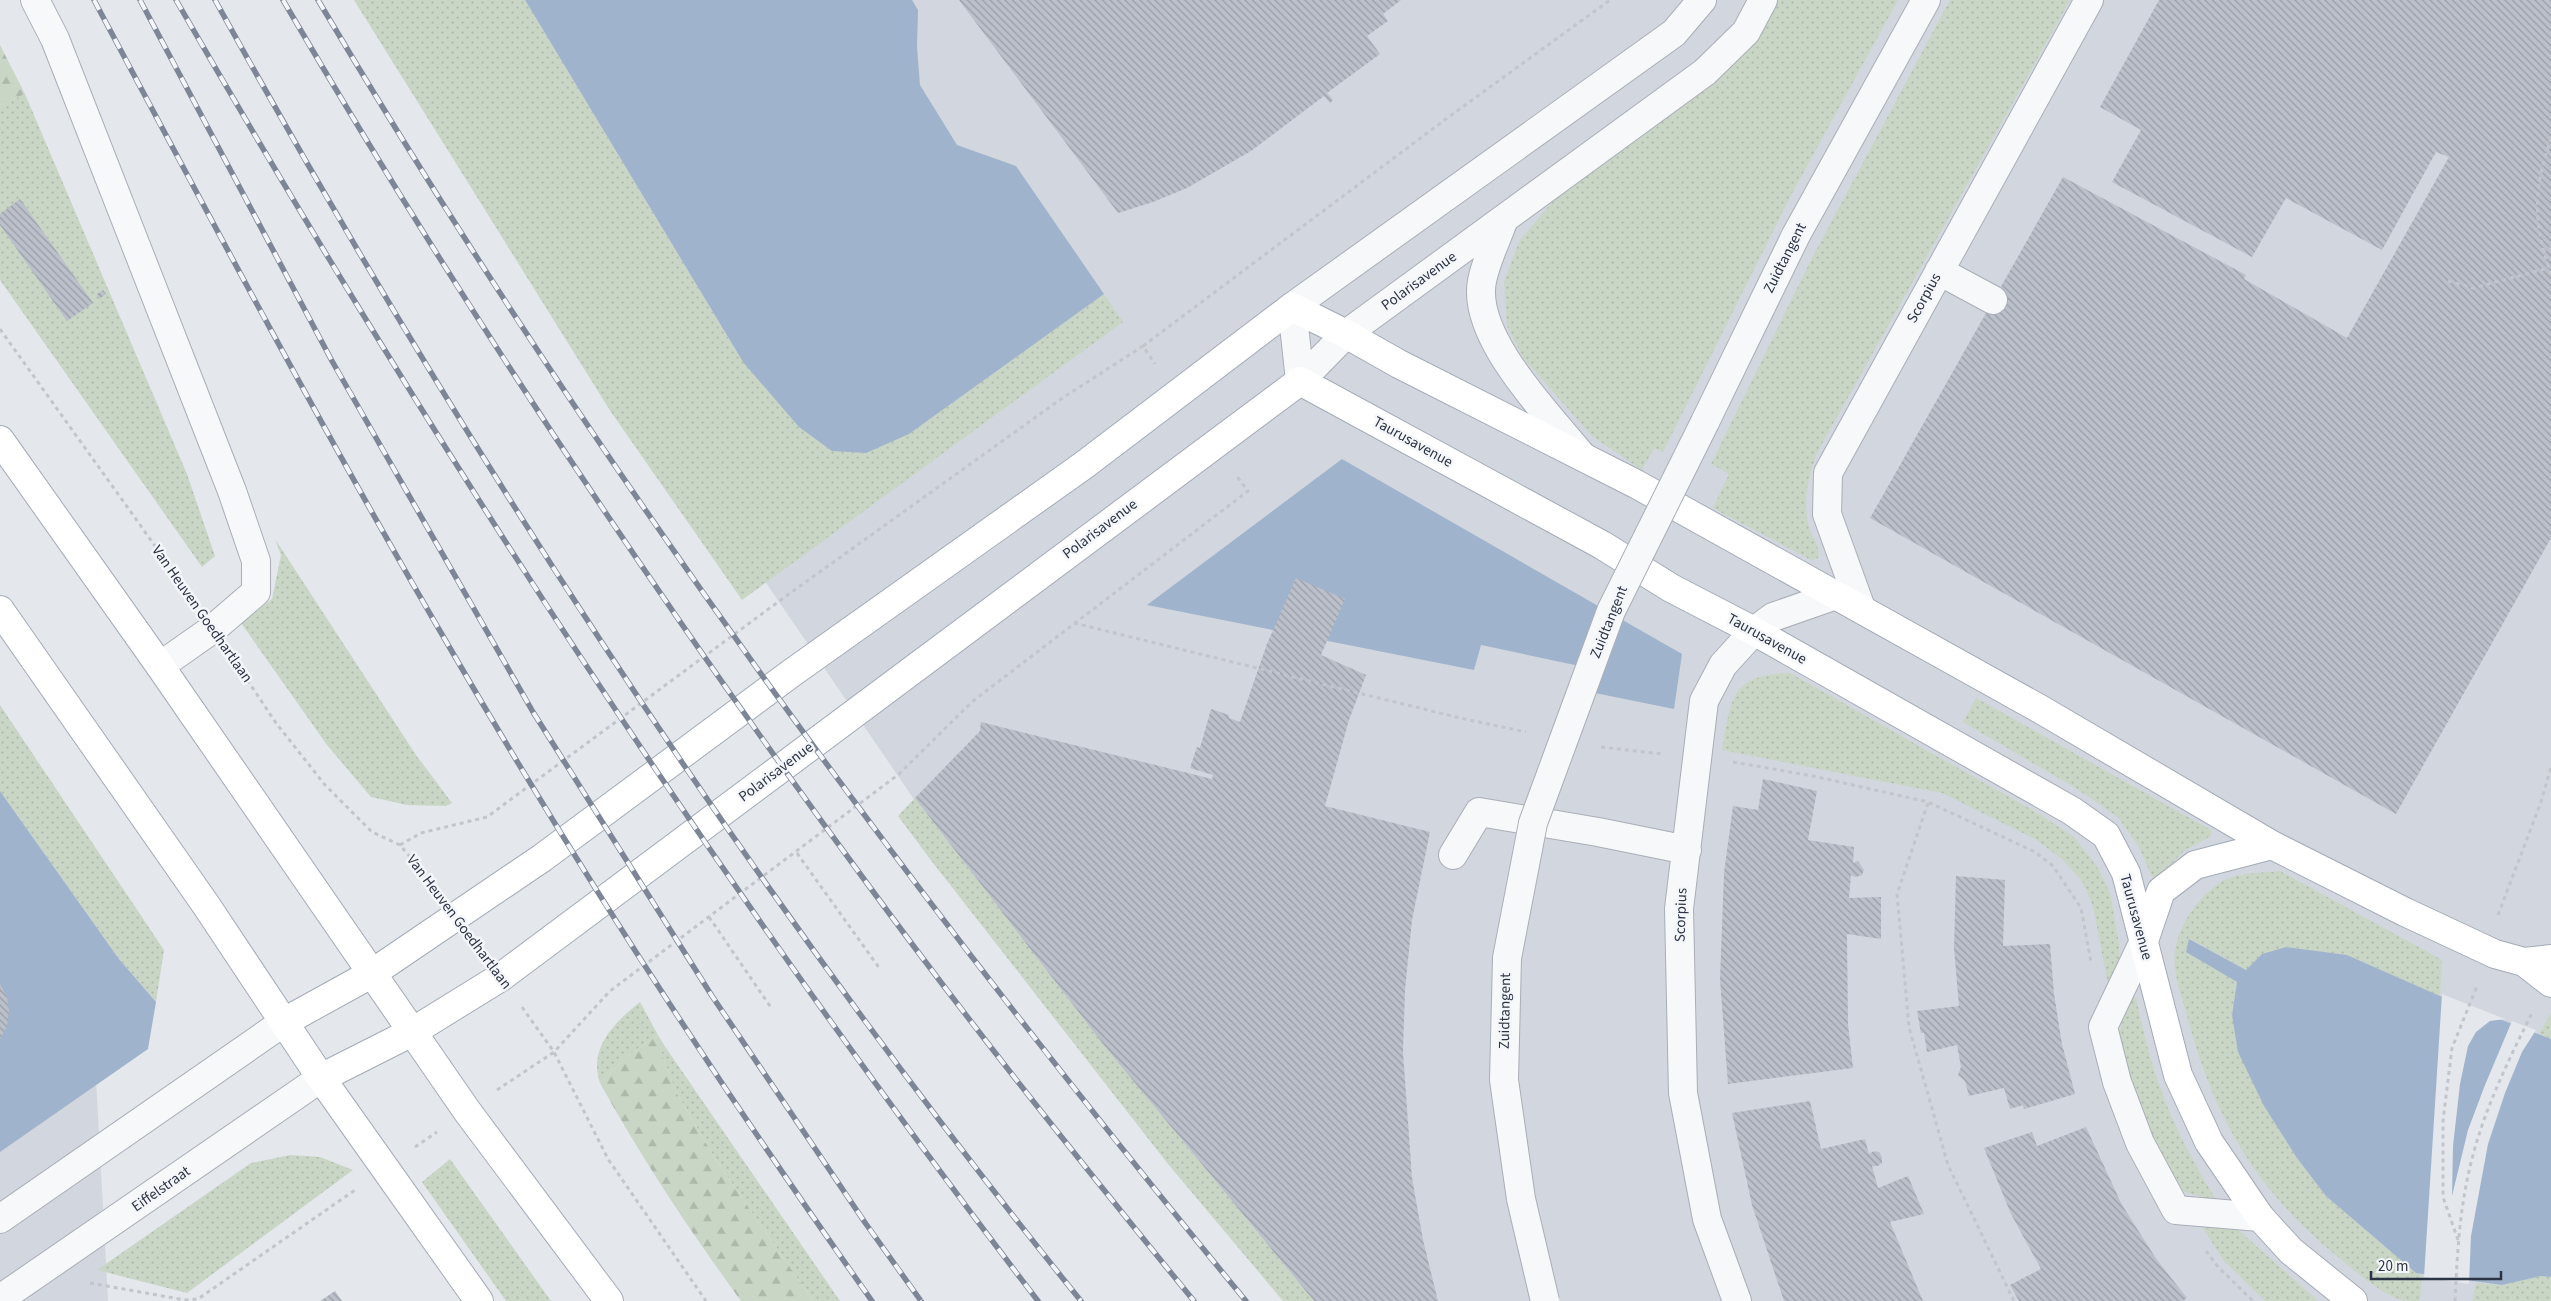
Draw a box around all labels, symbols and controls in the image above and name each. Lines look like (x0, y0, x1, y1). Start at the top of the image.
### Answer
street label: Zuidtangent (1758, 219, 1812, 297)
street label: Polarisavenue (1377, 246, 1461, 316)
street label: Scorpius (1902, 269, 1946, 327)
street label: Taurusavenue (1369, 411, 1457, 473)
street label: Polarisavenue (1058, 494, 1142, 564)
street label: Van Heuven Goedhartlaan (147, 541, 257, 687)
street label: Zuidtangent (1585, 583, 1633, 661)
street label: Taurusavenue (1723, 608, 1811, 670)
street label: Polarisavenue (734, 737, 818, 807)
street label: Van Heuven Goedhartlaan (401, 850, 517, 994)
street label: Taurusavenue (2114, 872, 2158, 962)
street label: Scorpius (1670, 887, 1692, 943)
street label: Zuidtangent (1494, 973, 1516, 1049)
street label: Eiffelstraat (127, 1161, 195, 1217)
scale bar (2371, 1248, 2501, 1280)
text: 20 m (2378, 1256, 2408, 1277)

